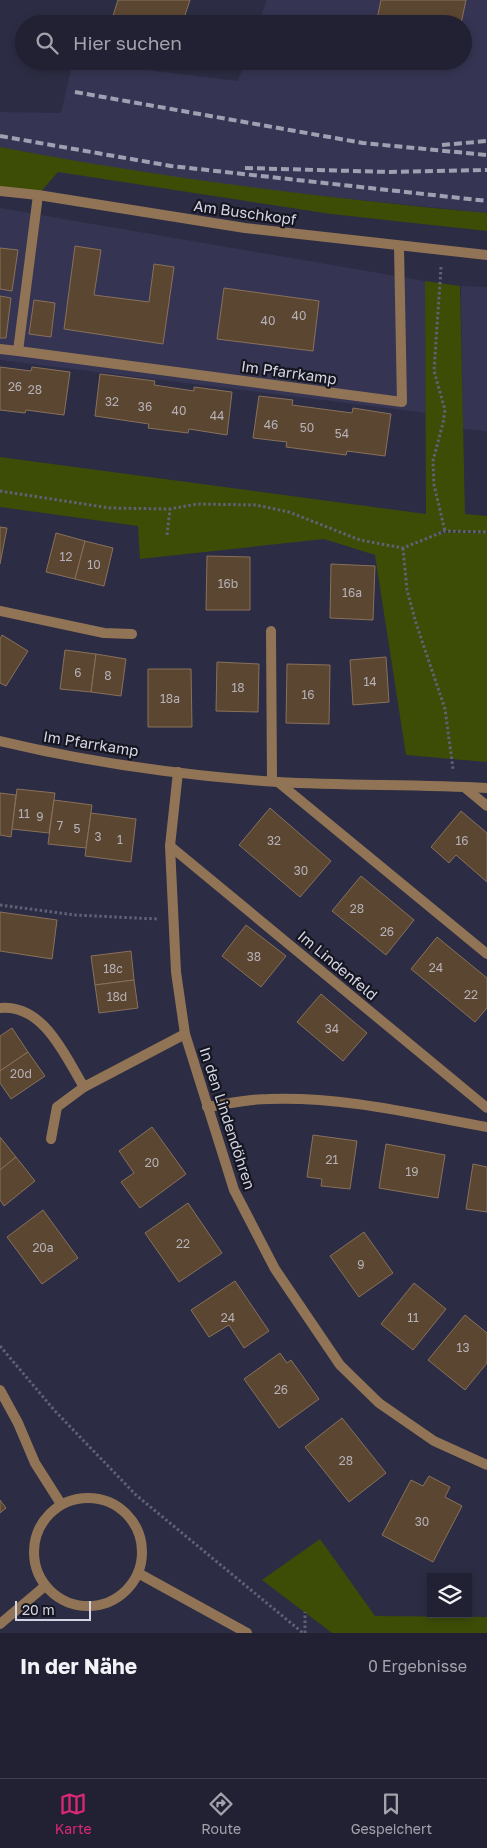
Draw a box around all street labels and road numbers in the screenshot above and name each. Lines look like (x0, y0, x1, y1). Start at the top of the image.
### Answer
street label: Am Buschkopf (193, 196, 298, 228)
street label: Im Pfarrkamp (240, 356, 338, 388)
street label: Im Pfarrkamp (42, 727, 140, 759)
street label: Im Lindenfeld (294, 926, 382, 1004)
street label: In den Lindendöhren (196, 1045, 260, 1191)

